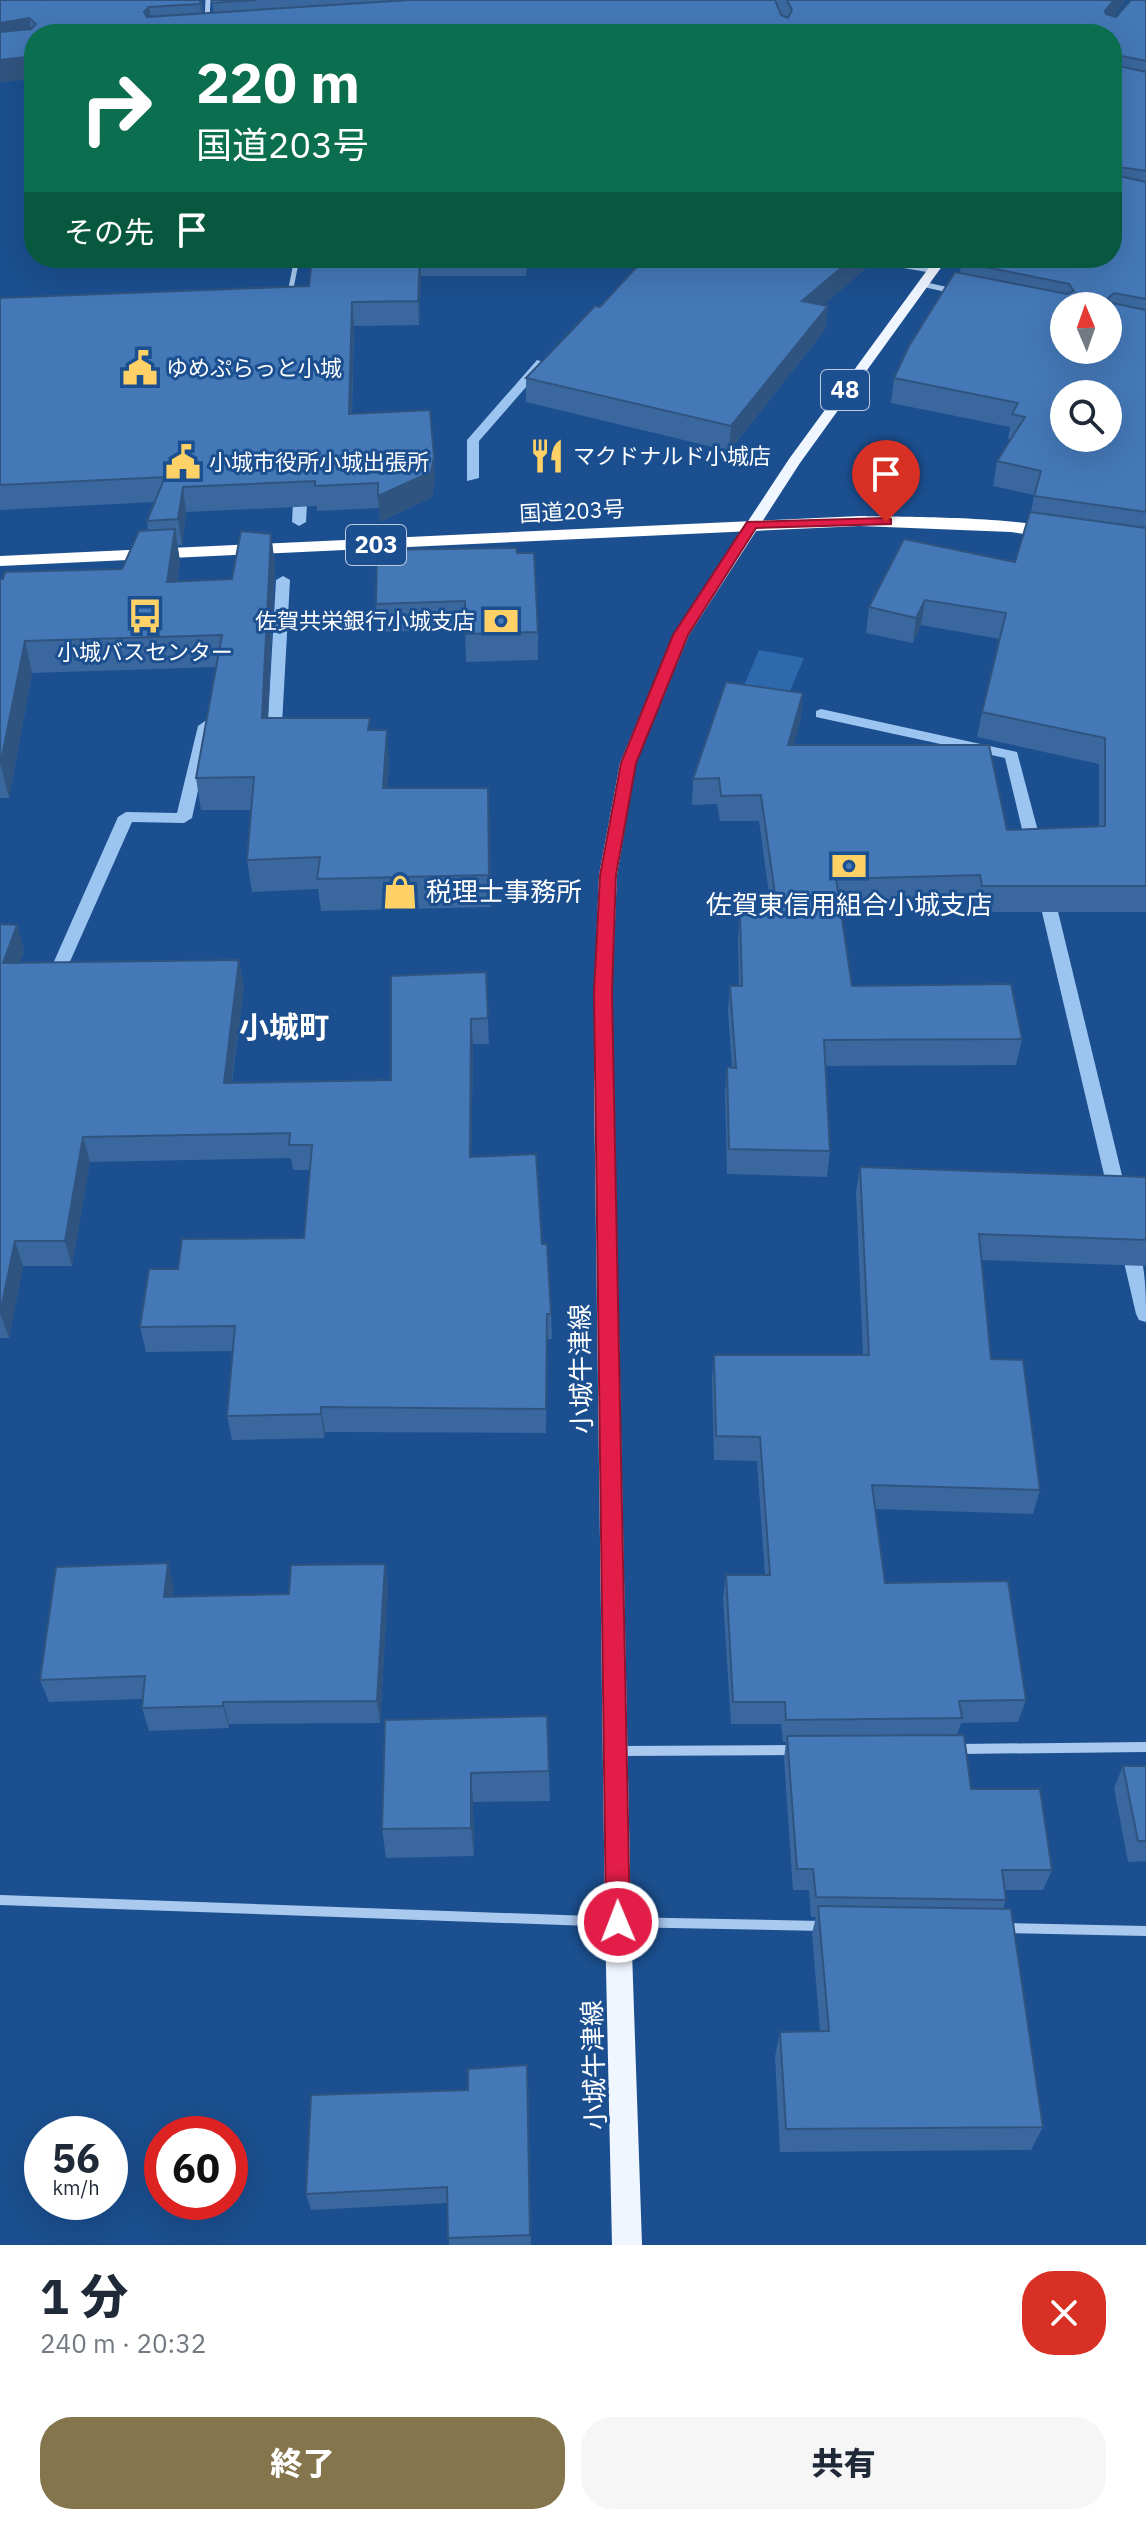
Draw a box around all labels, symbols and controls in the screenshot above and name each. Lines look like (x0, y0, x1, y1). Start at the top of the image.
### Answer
text: 220 m (196, 46, 360, 118)
icon: right (64, 56, 168, 160)
text: 国道203号 (196, 121, 369, 168)
icon: arrive (170, 208, 214, 252)
text: その先 (64, 212, 154, 251)
north arrow (1050, 292, 1122, 364)
map controls (1050, 292, 1122, 452)
public building icon: ゆめぷらっと小城 (121, 349, 159, 387)
place label: ゆめぷらっと小城 (166, 353, 342, 382)
road number: 48 (821, 370, 869, 410)
button: search (1050, 380, 1122, 452)
restaurant icon: マクドナルド小城店 (528, 437, 566, 475)
pin (852, 440, 920, 522)
place label: マクドナルド小城店 (573, 441, 771, 470)
public building icon: 小城市役所小城出張所 (164, 443, 202, 481)
place label: 小城市役所小城出張所 (209, 447, 429, 476)
icon: arrive (864, 452, 908, 496)
street label: 国道203号 (518, 493, 625, 528)
road number: 203 (346, 525, 406, 565)
bus stop icon: 小城バスセンター (126, 597, 164, 635)
bank icon: 佐賀共栄銀行小城支店 (482, 602, 520, 640)
place label: 佐賀共栄銀行小城支店 (255, 606, 475, 635)
place label: 小城バスセンター (57, 637, 233, 666)
bank icon: 佐賀東信用組合小城支店 (830, 847, 868, 885)
shop icon: 税理士事務所 (381, 873, 419, 911)
place label: 税理士事務所 (426, 874, 582, 908)
place label: 佐賀東信用組合小城支店 (706, 887, 992, 921)
district label: 小城町 (239, 1007, 329, 1046)
street label: 小城牛津線 (562, 1304, 598, 1434)
position arrow (576, 1880, 660, 1964)
street label: 小城牛津線 (574, 1999, 612, 2131)
speed limit sign: 60 (144, 2116, 248, 2220)
text: 56 (52, 2132, 100, 2184)
text: km/h (52, 2174, 100, 2201)
text: 1 分 (40, 2265, 128, 2327)
button: close (1022, 2271, 1106, 2355)
text: 240 m · 20:32 (40, 2326, 206, 2360)
button: 終了 (40, 2417, 565, 2509)
button: 共有 (581, 2417, 1106, 2509)

